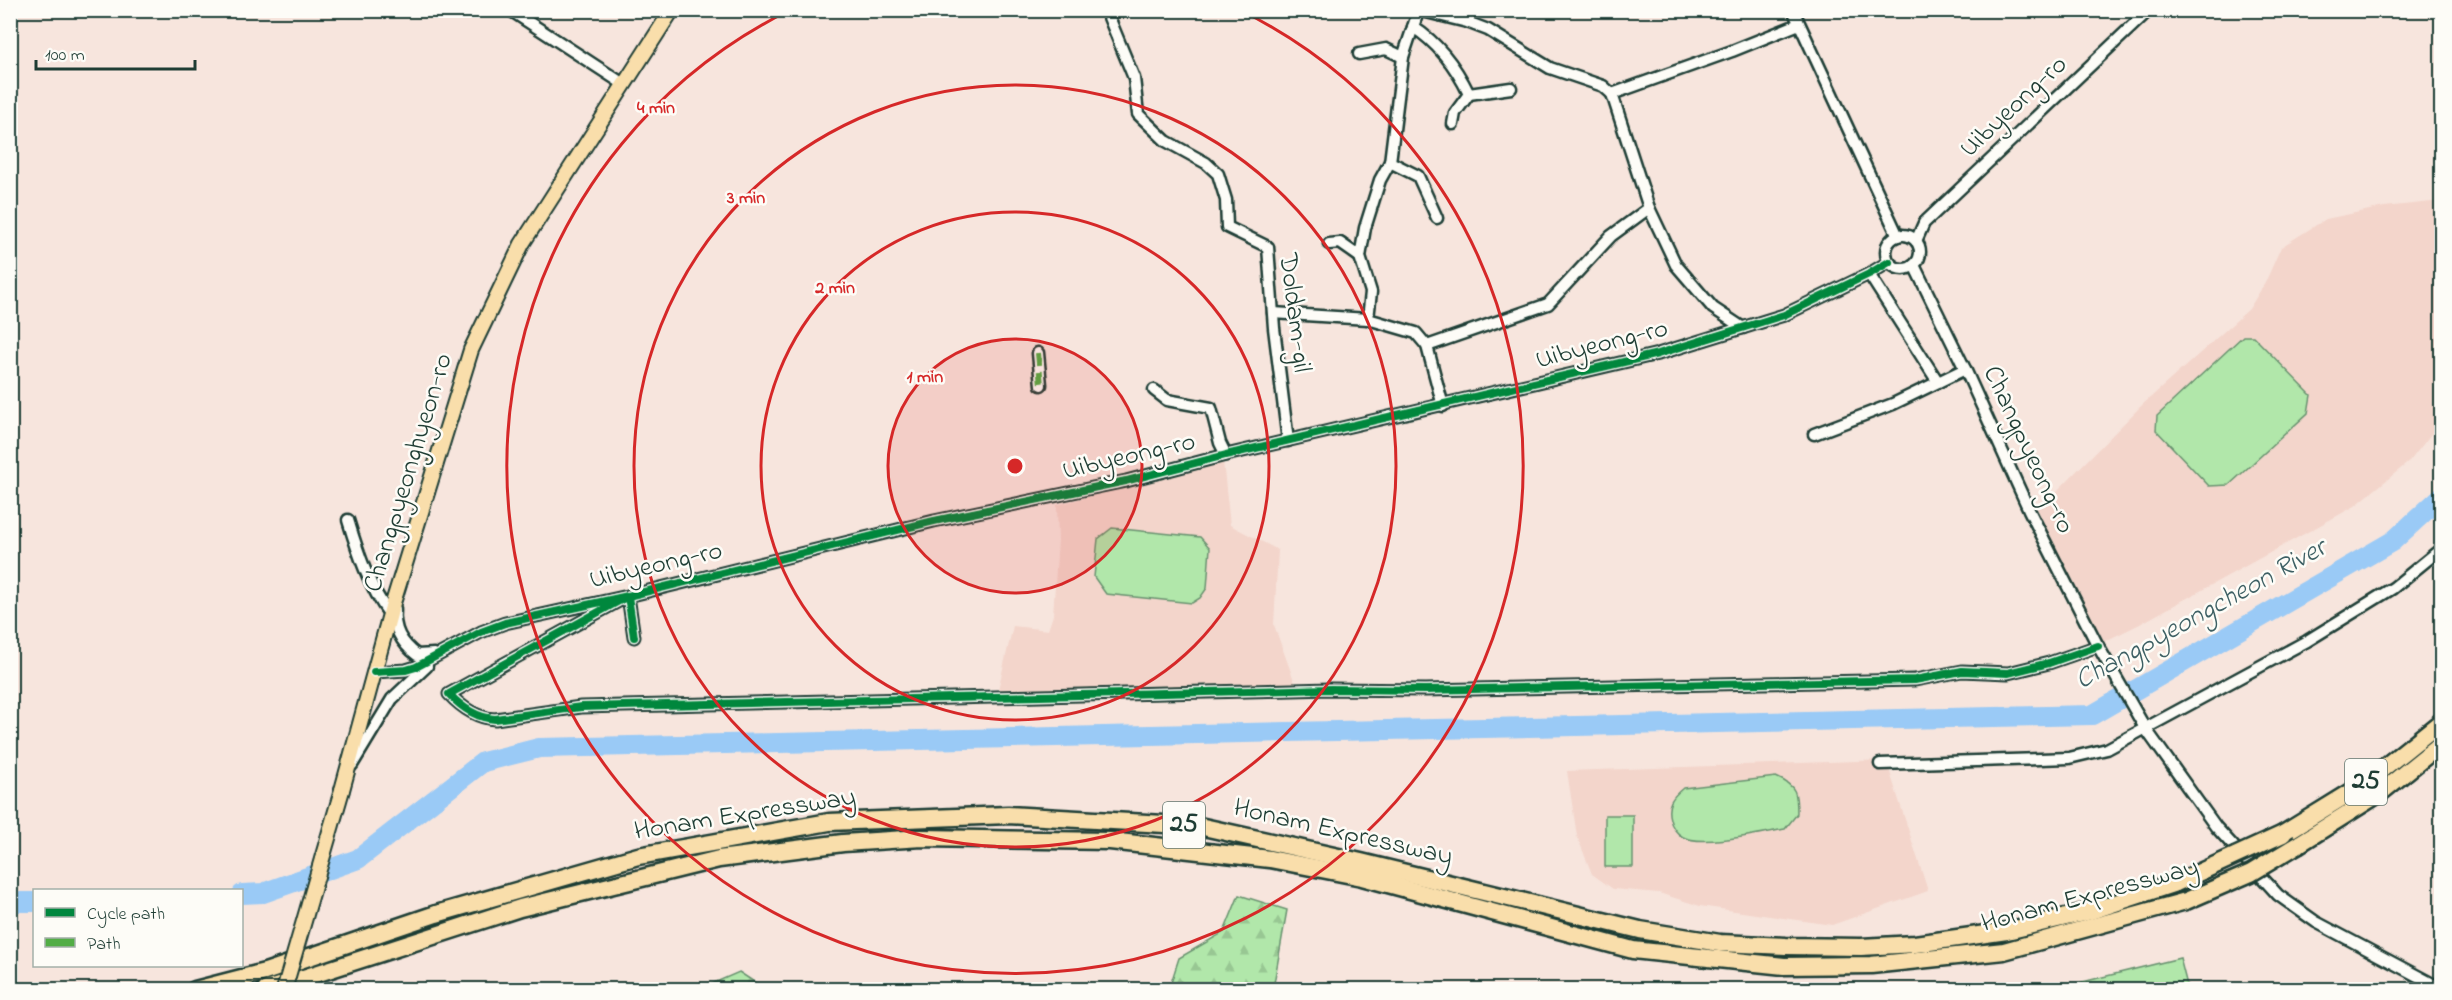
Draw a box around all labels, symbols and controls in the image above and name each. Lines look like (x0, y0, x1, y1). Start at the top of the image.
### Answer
scale bar (36, 33, 195, 71)
text: 100 m (45, 43, 85, 69)
street label: Uibyeong-ro (1951, 47, 2077, 167)
text: 4 min (637, 96, 675, 122)
text: 3 min (726, 186, 765, 212)
street label: Doldam-gil (1267, 250, 1321, 375)
text: 2 min (814, 276, 855, 302)
street label: Uibyeong-ro (1532, 310, 1672, 380)
street label: Changpyeonghyeon-ro (354, 349, 464, 597)
street label: Changpyeong-ro (1972, 359, 2084, 541)
text: 1 min (907, 365, 943, 391)
street label: Uibyeong-ro (1059, 423, 1199, 491)
centre of rings (1005, 456, 1025, 476)
water label: Changpyeongcheon River (2068, 527, 2337, 701)
street label: Uibyeong-ro (586, 532, 726, 600)
road number: 25 (2345, 759, 2387, 805)
street label: Honam Expressway (631, 778, 859, 852)
street label: Honam Expressway (1230, 789, 1456, 877)
road number: 25 (1163, 802, 1205, 848)
street label: Honam Expressway (1977, 848, 2203, 944)
legend (33, 889, 243, 967)
text: Cycle path (87, 902, 165, 928)
text: Path (87, 932, 121, 958)

